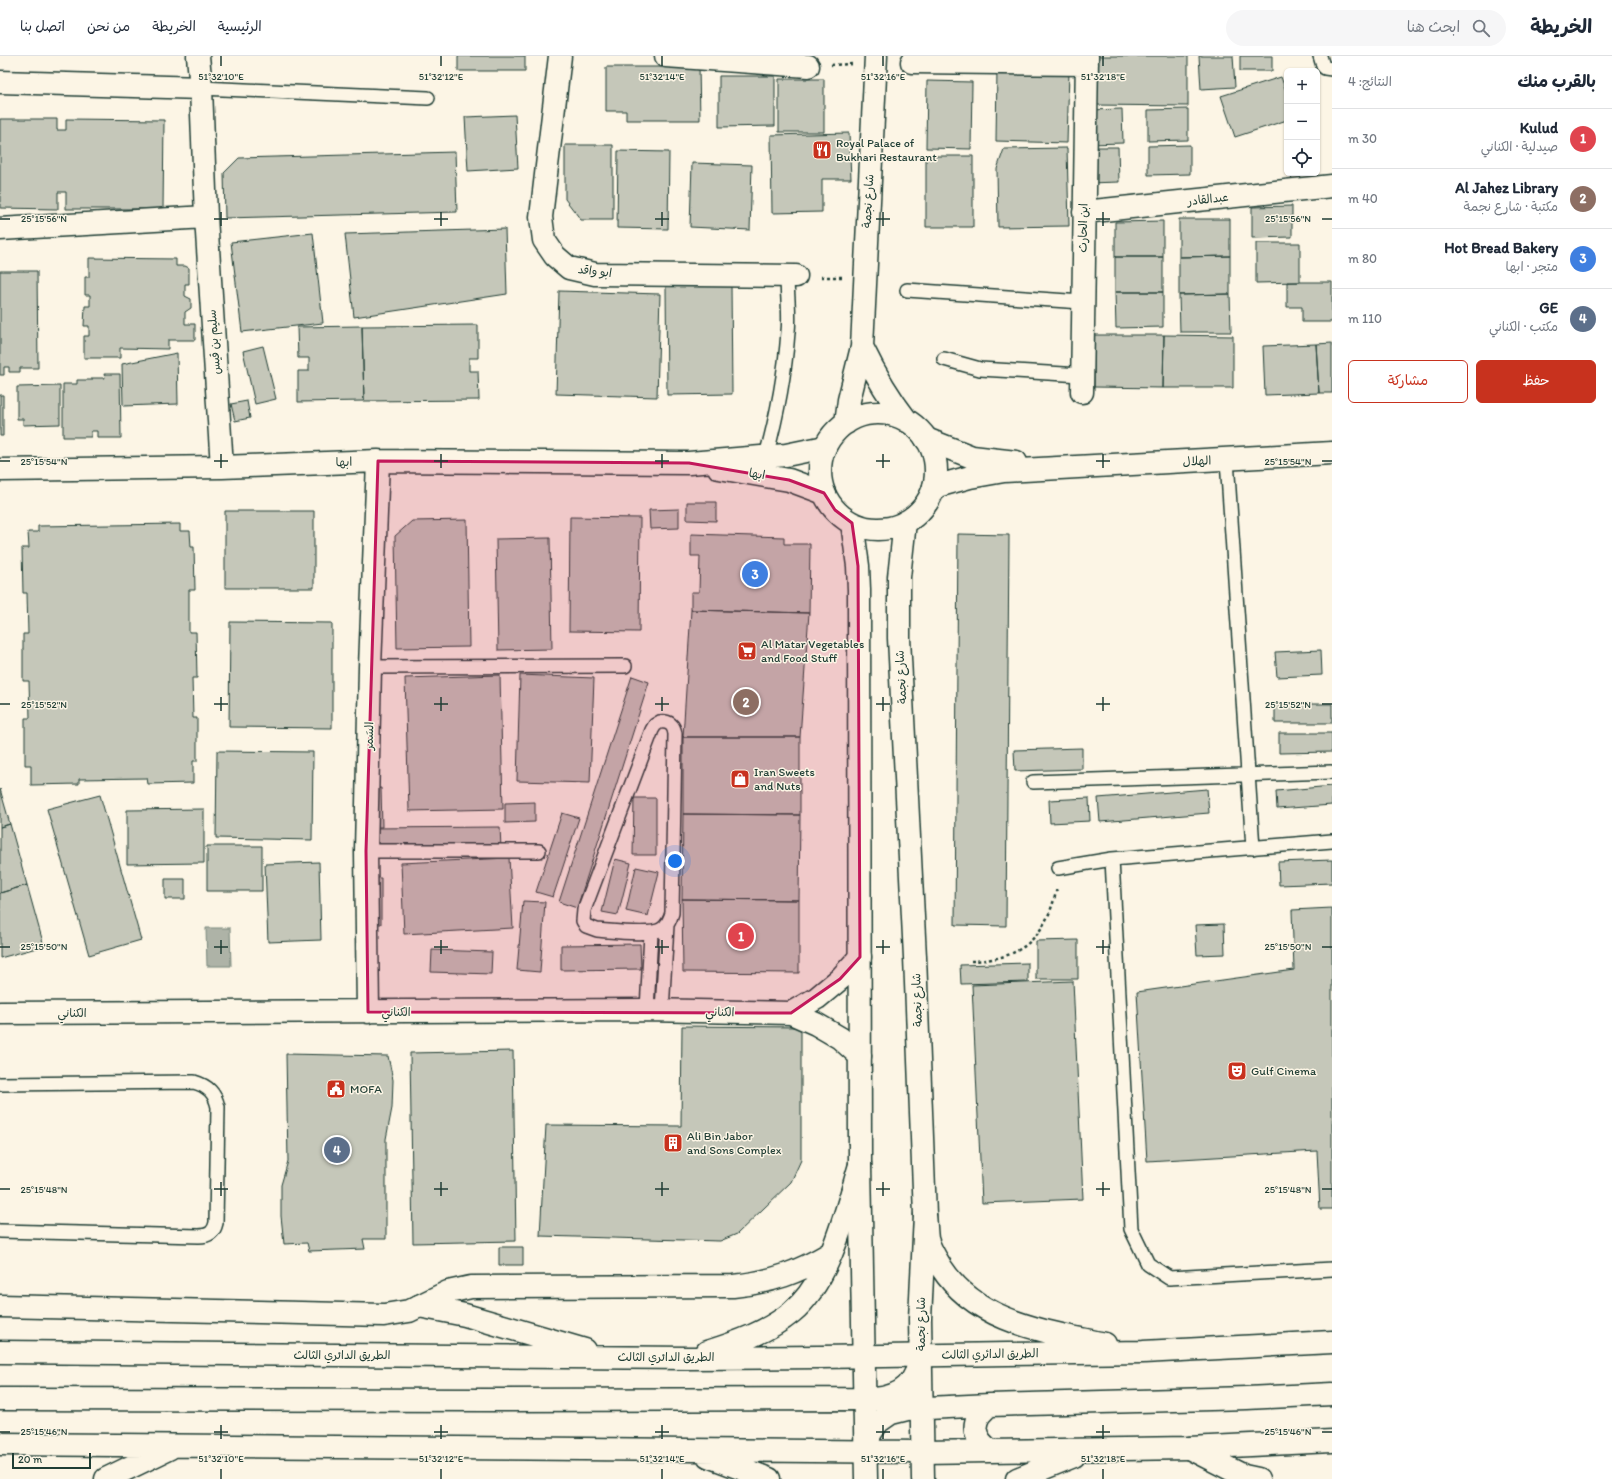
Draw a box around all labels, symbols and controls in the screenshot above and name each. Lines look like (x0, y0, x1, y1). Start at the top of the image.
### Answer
search box (1226, 10, 1506, 46)
text: الخريطة (1530, 15, 1592, 38)
icon: search (1470, 17, 1492, 39)
text: اتصل بنا (20, 18, 65, 35)
text: من نحن (87, 18, 130, 35)
text: الخريطة (152, 18, 196, 35)
text: الرئيسية (218, 18, 262, 35)
text: ابحث هنا (1407, 18, 1460, 36)
map controls (1284, 68, 1320, 176)
button: + (1284, 68, 1320, 104)
text: 51°32'10"E (198, 70, 244, 83)
text: 51°32'12"E (419, 70, 464, 83)
text: 51°32'14"E (639, 70, 685, 83)
text: 51°32'16"E (861, 70, 906, 83)
text: 51°32'18"E (1081, 70, 1126, 83)
text: بالقرب منك (1518, 71, 1596, 91)
text: النتائج: 4 (1348, 74, 1392, 89)
button: − (1284, 104, 1320, 140)
text: Kulud (1520, 119, 1558, 137)
text: 30 m (1348, 131, 1377, 146)
text: 1 (1580, 131, 1586, 146)
place label: Royal Palace of Bukhari Restaurant (836, 136, 937, 164)
restaurant icon: Royal Palace of Bukhari Restaurant (811, 139, 833, 161)
text: صيدلية · الكناني (1481, 139, 1558, 154)
button: locate (1284, 140, 1320, 176)
street label: شارع نجمة (860, 174, 878, 228)
text: Al Jahez Library (1455, 179, 1558, 197)
street label: عبدالقادر (1186, 190, 1229, 209)
text: 40 m (1348, 191, 1378, 206)
text: 2 (1580, 191, 1586, 206)
text: مكتبة · شارع نجمة (1464, 199, 1558, 214)
street label: ابن الحارث (1076, 203, 1091, 253)
text: 25°15'56"N (21, 212, 67, 225)
text: 25°15'56"N (1265, 212, 1311, 225)
text: Hot Bread Bakery (1444, 239, 1558, 257)
text: 80 m (1348, 251, 1377, 266)
text: 3 (1579, 251, 1587, 266)
text: متجر · ابها (1506, 259, 1558, 274)
street label: ابو واقد (577, 262, 613, 281)
text: GE (1539, 299, 1558, 317)
street label: سليم بن قيس (205, 309, 225, 375)
text: 110 m (1348, 311, 1382, 326)
text: 4 (1579, 311, 1587, 326)
text: مكتب · الكناني (1489, 319, 1558, 334)
button: مشاركة (1348, 360, 1468, 403)
button: حفظ (1476, 360, 1596, 403)
street label: الهلال (1182, 453, 1212, 469)
text: 25°15'54"N (21, 455, 68, 468)
street label: ابها (335, 455, 353, 470)
text: 25°15'54"N (1265, 455, 1312, 468)
street label: ابها (747, 466, 766, 483)
pin: 3 (742, 559, 768, 589)
place label: Al Matar Vegetables and Food Stuff (761, 637, 864, 665)
supermarket icon: Al Matar Vegetables and Food Stuff (736, 640, 758, 662)
street label: شارع نجمة (893, 650, 911, 704)
pin: 2 (733, 687, 759, 717)
text: 25°15'52"N (21, 698, 67, 711)
text: 25°15'52"N (1265, 698, 1311, 711)
street label: السَمر (362, 722, 376, 751)
place label: Iran Sweets and Nuts (754, 765, 815, 793)
shop icon: Iran Sweets and Nuts (729, 768, 751, 790)
your location (665, 851, 685, 871)
pin: 1 (728, 921, 754, 951)
text: 25°15'50"N (20, 940, 68, 953)
text: 25°15'50"N (1264, 940, 1312, 953)
street label: شارع نجمة (909, 973, 927, 1027)
street label: الكناني (381, 1005, 411, 1023)
street label: الكناني (705, 1005, 735, 1023)
street label: الكناني (57, 1006, 87, 1024)
theatre icon: Gulf Cinema (1226, 1060, 1248, 1082)
place label: Gulf Cinema (1251, 1064, 1317, 1078)
public building icon: MOFA (325, 1078, 347, 1100)
place label: MOFA (350, 1082, 382, 1096)
place label: Ali Bin Jabor and Sons Complex (687, 1129, 782, 1157)
building icon: Ali Bin Jabor and Sons Complex (662, 1132, 684, 1154)
pin: 4 (324, 1135, 350, 1165)
text: 25°15'48"N (20, 1183, 68, 1196)
text: 25°15'48"N (1264, 1183, 1312, 1196)
street label: شارع نجمة (914, 1297, 930, 1351)
street label: الطريق الدائري الثالث (941, 1346, 1039, 1364)
street label: الطريق الدائري الثالث (293, 1348, 391, 1364)
street label: الطريق الدائري الثالث (617, 1350, 715, 1366)
text: 25°15'46"N (21, 1425, 68, 1438)
text: 25°15'46"N (1265, 1425, 1312, 1438)
scale bar (12, 1451, 91, 1470)
text: 51°32'10"E (198, 1452, 244, 1465)
text: 51°32'12"E (419, 1452, 464, 1465)
text: 51°32'14"E (639, 1452, 685, 1465)
text: 51°32'16"E (861, 1452, 906, 1465)
text: 51°32'18"E (1081, 1452, 1126, 1465)
text: 20 m (18, 1453, 42, 1466)

